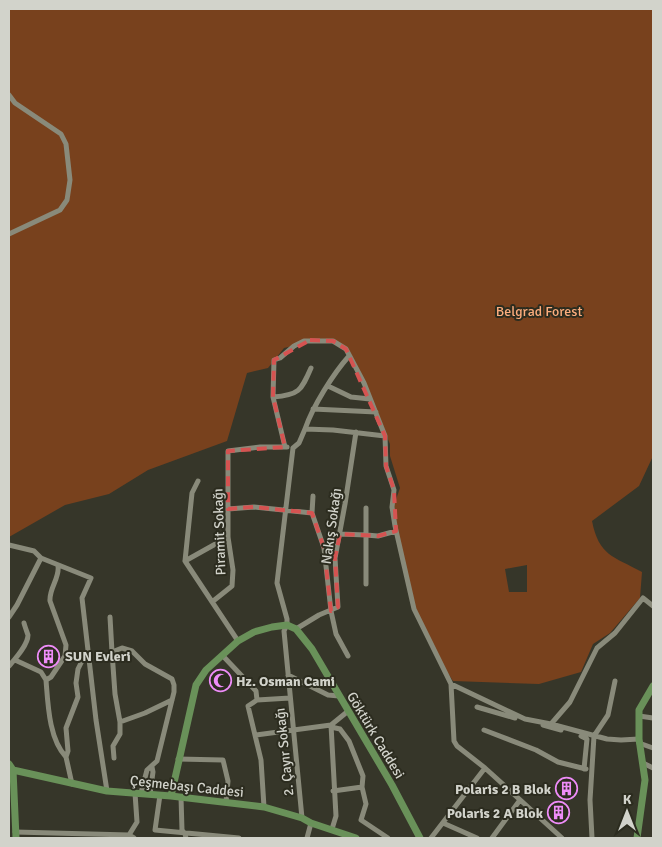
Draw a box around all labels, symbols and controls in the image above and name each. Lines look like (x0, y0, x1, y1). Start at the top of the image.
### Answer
park label: Belgrad Forest (496, 303, 582, 320)
street label: Nakış Sokağı (318, 487, 345, 565)
street label: Piramit Sokağı (209, 488, 230, 576)
building icon: SUN Evleri (37, 644, 61, 668)
place label: SUN Evleri (65, 648, 131, 665)
mosque icon: Hz. Osman Cami (208, 669, 232, 693)
place label: Hz. Osman Cami (236, 673, 335, 690)
street label: Göktürk Caddesi (343, 689, 408, 782)
street label: 2. Çayır Sokağı (271, 707, 298, 797)
street label: Çeşmebaşı Caddesi (129, 772, 245, 801)
building icon: Polaris 2 B Blok (555, 777, 579, 801)
place label: Polaris 2 B Blok (455, 781, 552, 798)
north arrow (602, 787, 652, 837)
text: K (623, 791, 632, 808)
building icon: Polaris 2 A Blok (547, 801, 571, 825)
place label: Polaris 2 A Blok (447, 805, 544, 822)

